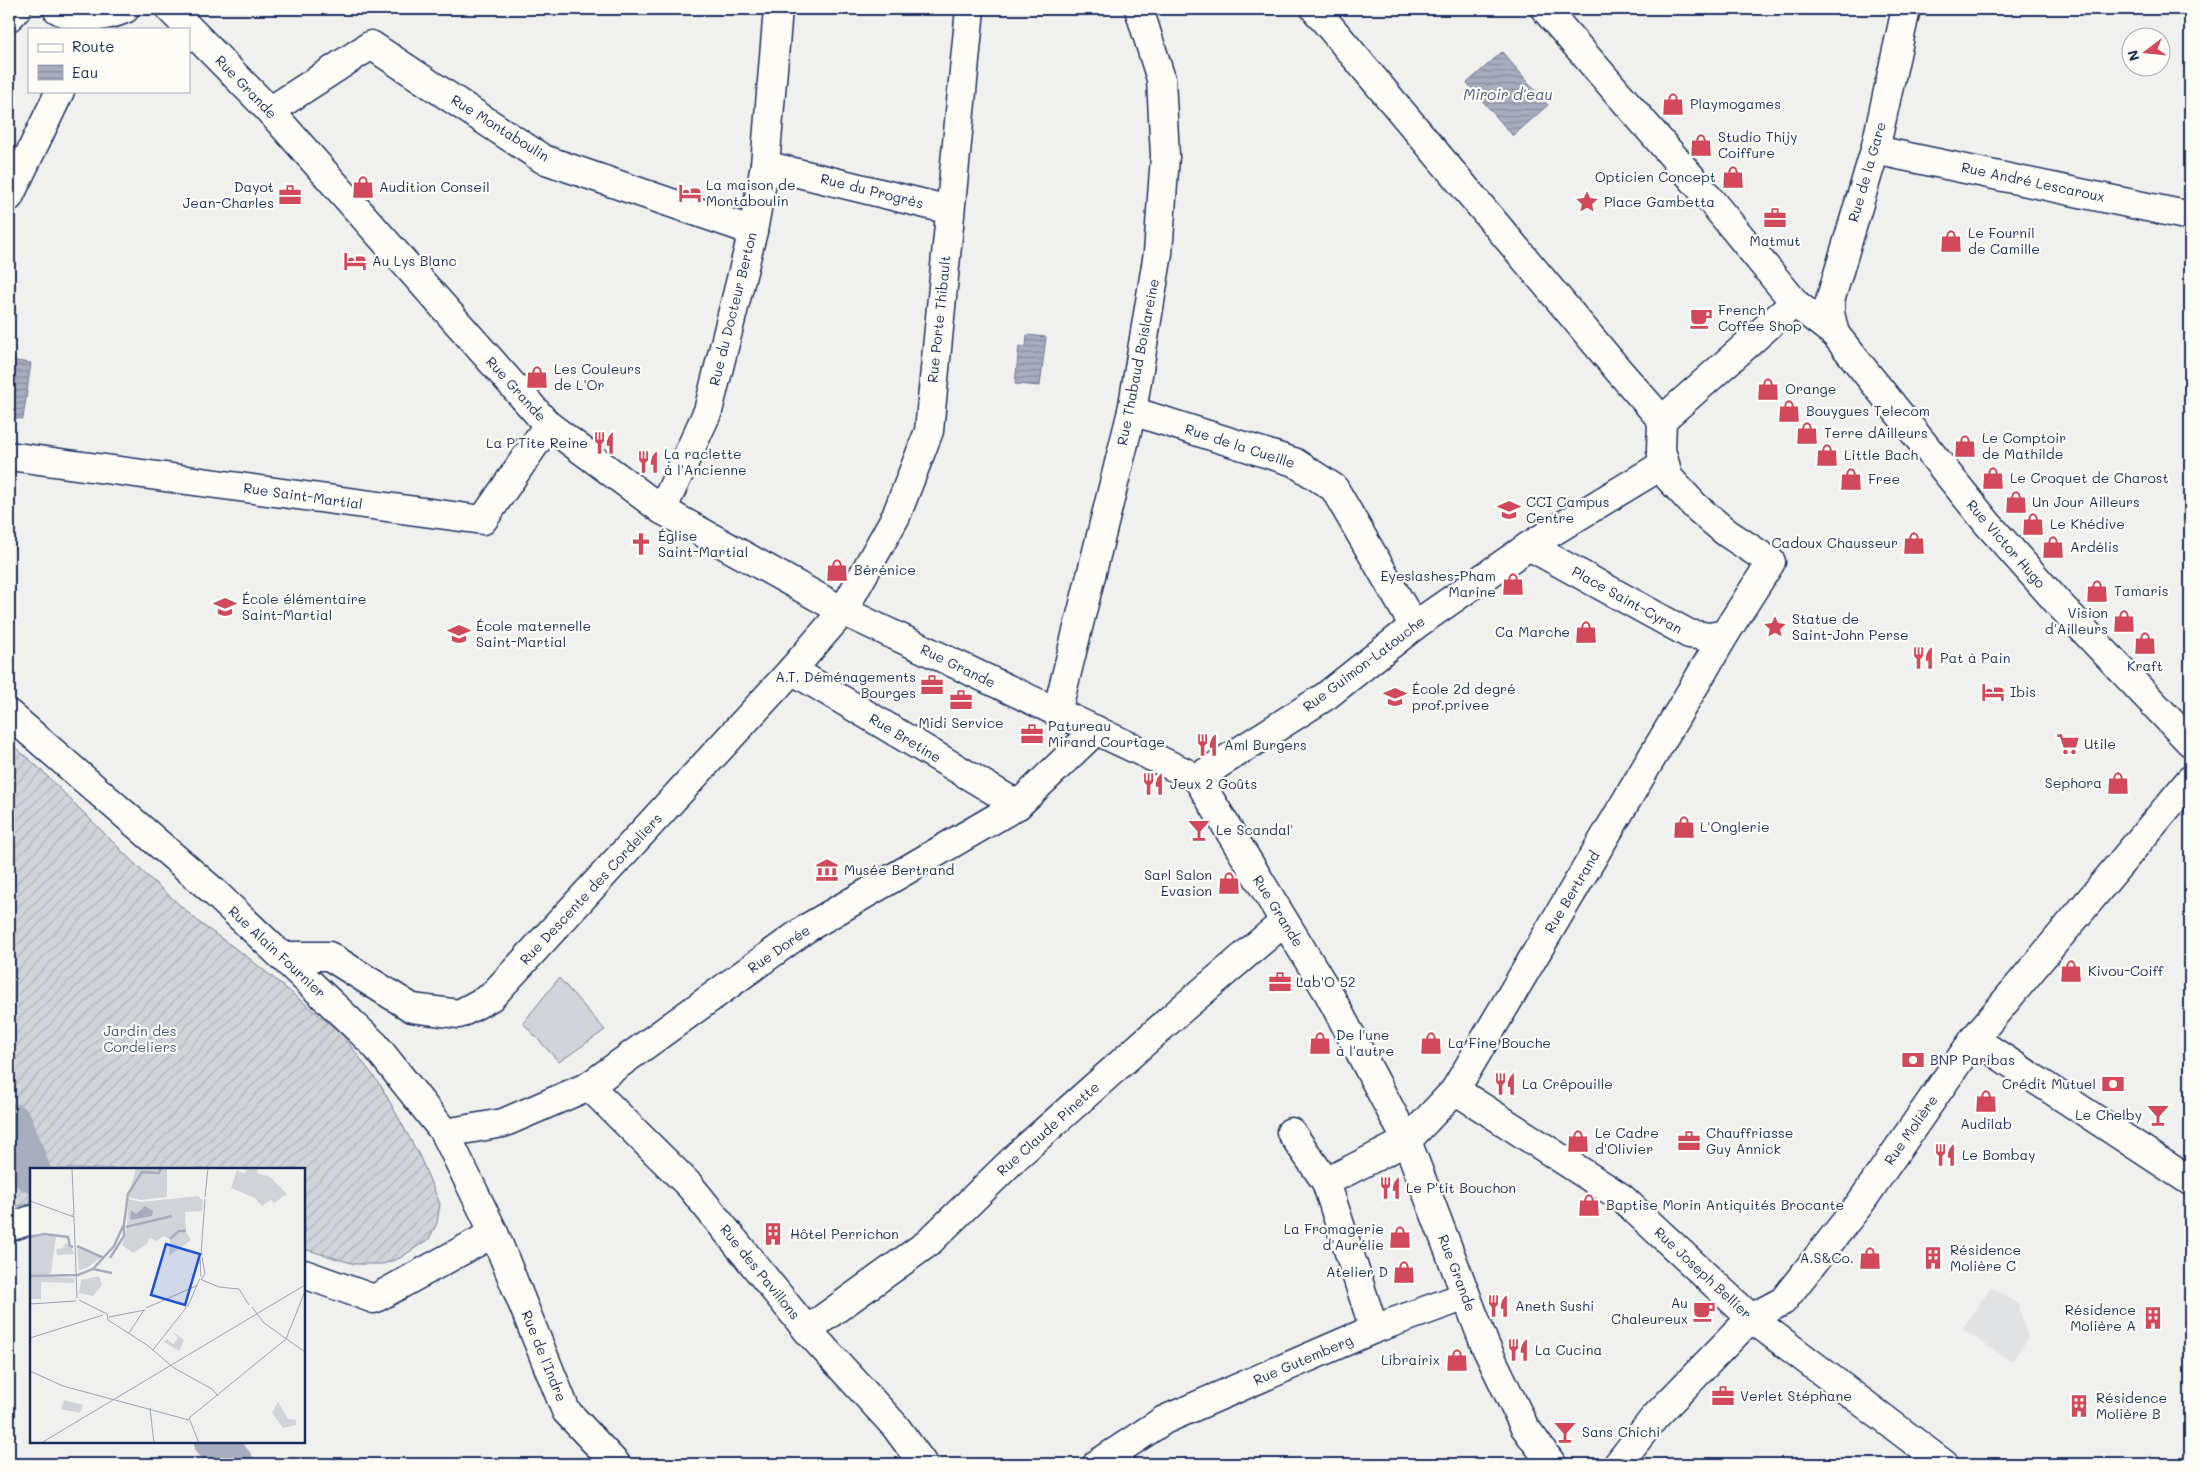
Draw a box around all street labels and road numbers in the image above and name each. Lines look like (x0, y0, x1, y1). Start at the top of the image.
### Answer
street label: Rue Grande (211, 51, 281, 122)
street label: Rue Montaboulin (448, 90, 553, 165)
street label: Rue de la Gare (1843, 120, 1890, 224)
street label: Rue André Lescaroux (1960, 157, 2107, 206)
street label: Rue du Progrès (819, 169, 926, 213)
street label: Rue du Docteur Berton (704, 230, 761, 388)
street label: Rue Porte Thibault (922, 254, 955, 384)
street label: Rue Thabaud Boislareine (1112, 277, 1163, 447)
street label: Rue Grande (482, 352, 551, 425)
street label: Rue de la Cueille (1183, 419, 1298, 472)
street label: Rue Saint-Martial (242, 478, 364, 513)
street label: Rue Victor Hugo (1963, 495, 2050, 592)
street label: Place Saint-Cyran (1569, 561, 1686, 638)
street label: Rue Guimon-Latouche (1299, 611, 1429, 716)
street label: Rue Grande (918, 639, 999, 692)
street label: Rue Bretine (866, 709, 945, 767)
street label: Rue Descente des Cordeliers (515, 809, 666, 969)
street label: Rue Bertrand (1540, 847, 1604, 936)
street label: Rue Grande (1249, 871, 1308, 950)
street label: Rue Alain Fournier (225, 901, 330, 1002)
street label: Rue Dorée (744, 920, 814, 977)
street label: Rue Claude Pinette (992, 1077, 1103, 1180)
street label: Rue Molière (1879, 1091, 1942, 1169)
street label: Rue des Pavillons (716, 1220, 805, 1323)
street label: Rue Joseph Bellier (1651, 1223, 1756, 1323)
street label: Rue Grande (1434, 1232, 1481, 1314)
street label: Rue de l'Indre (518, 1307, 571, 1404)
street label: Rue Gutemberg (1250, 1330, 1356, 1389)

